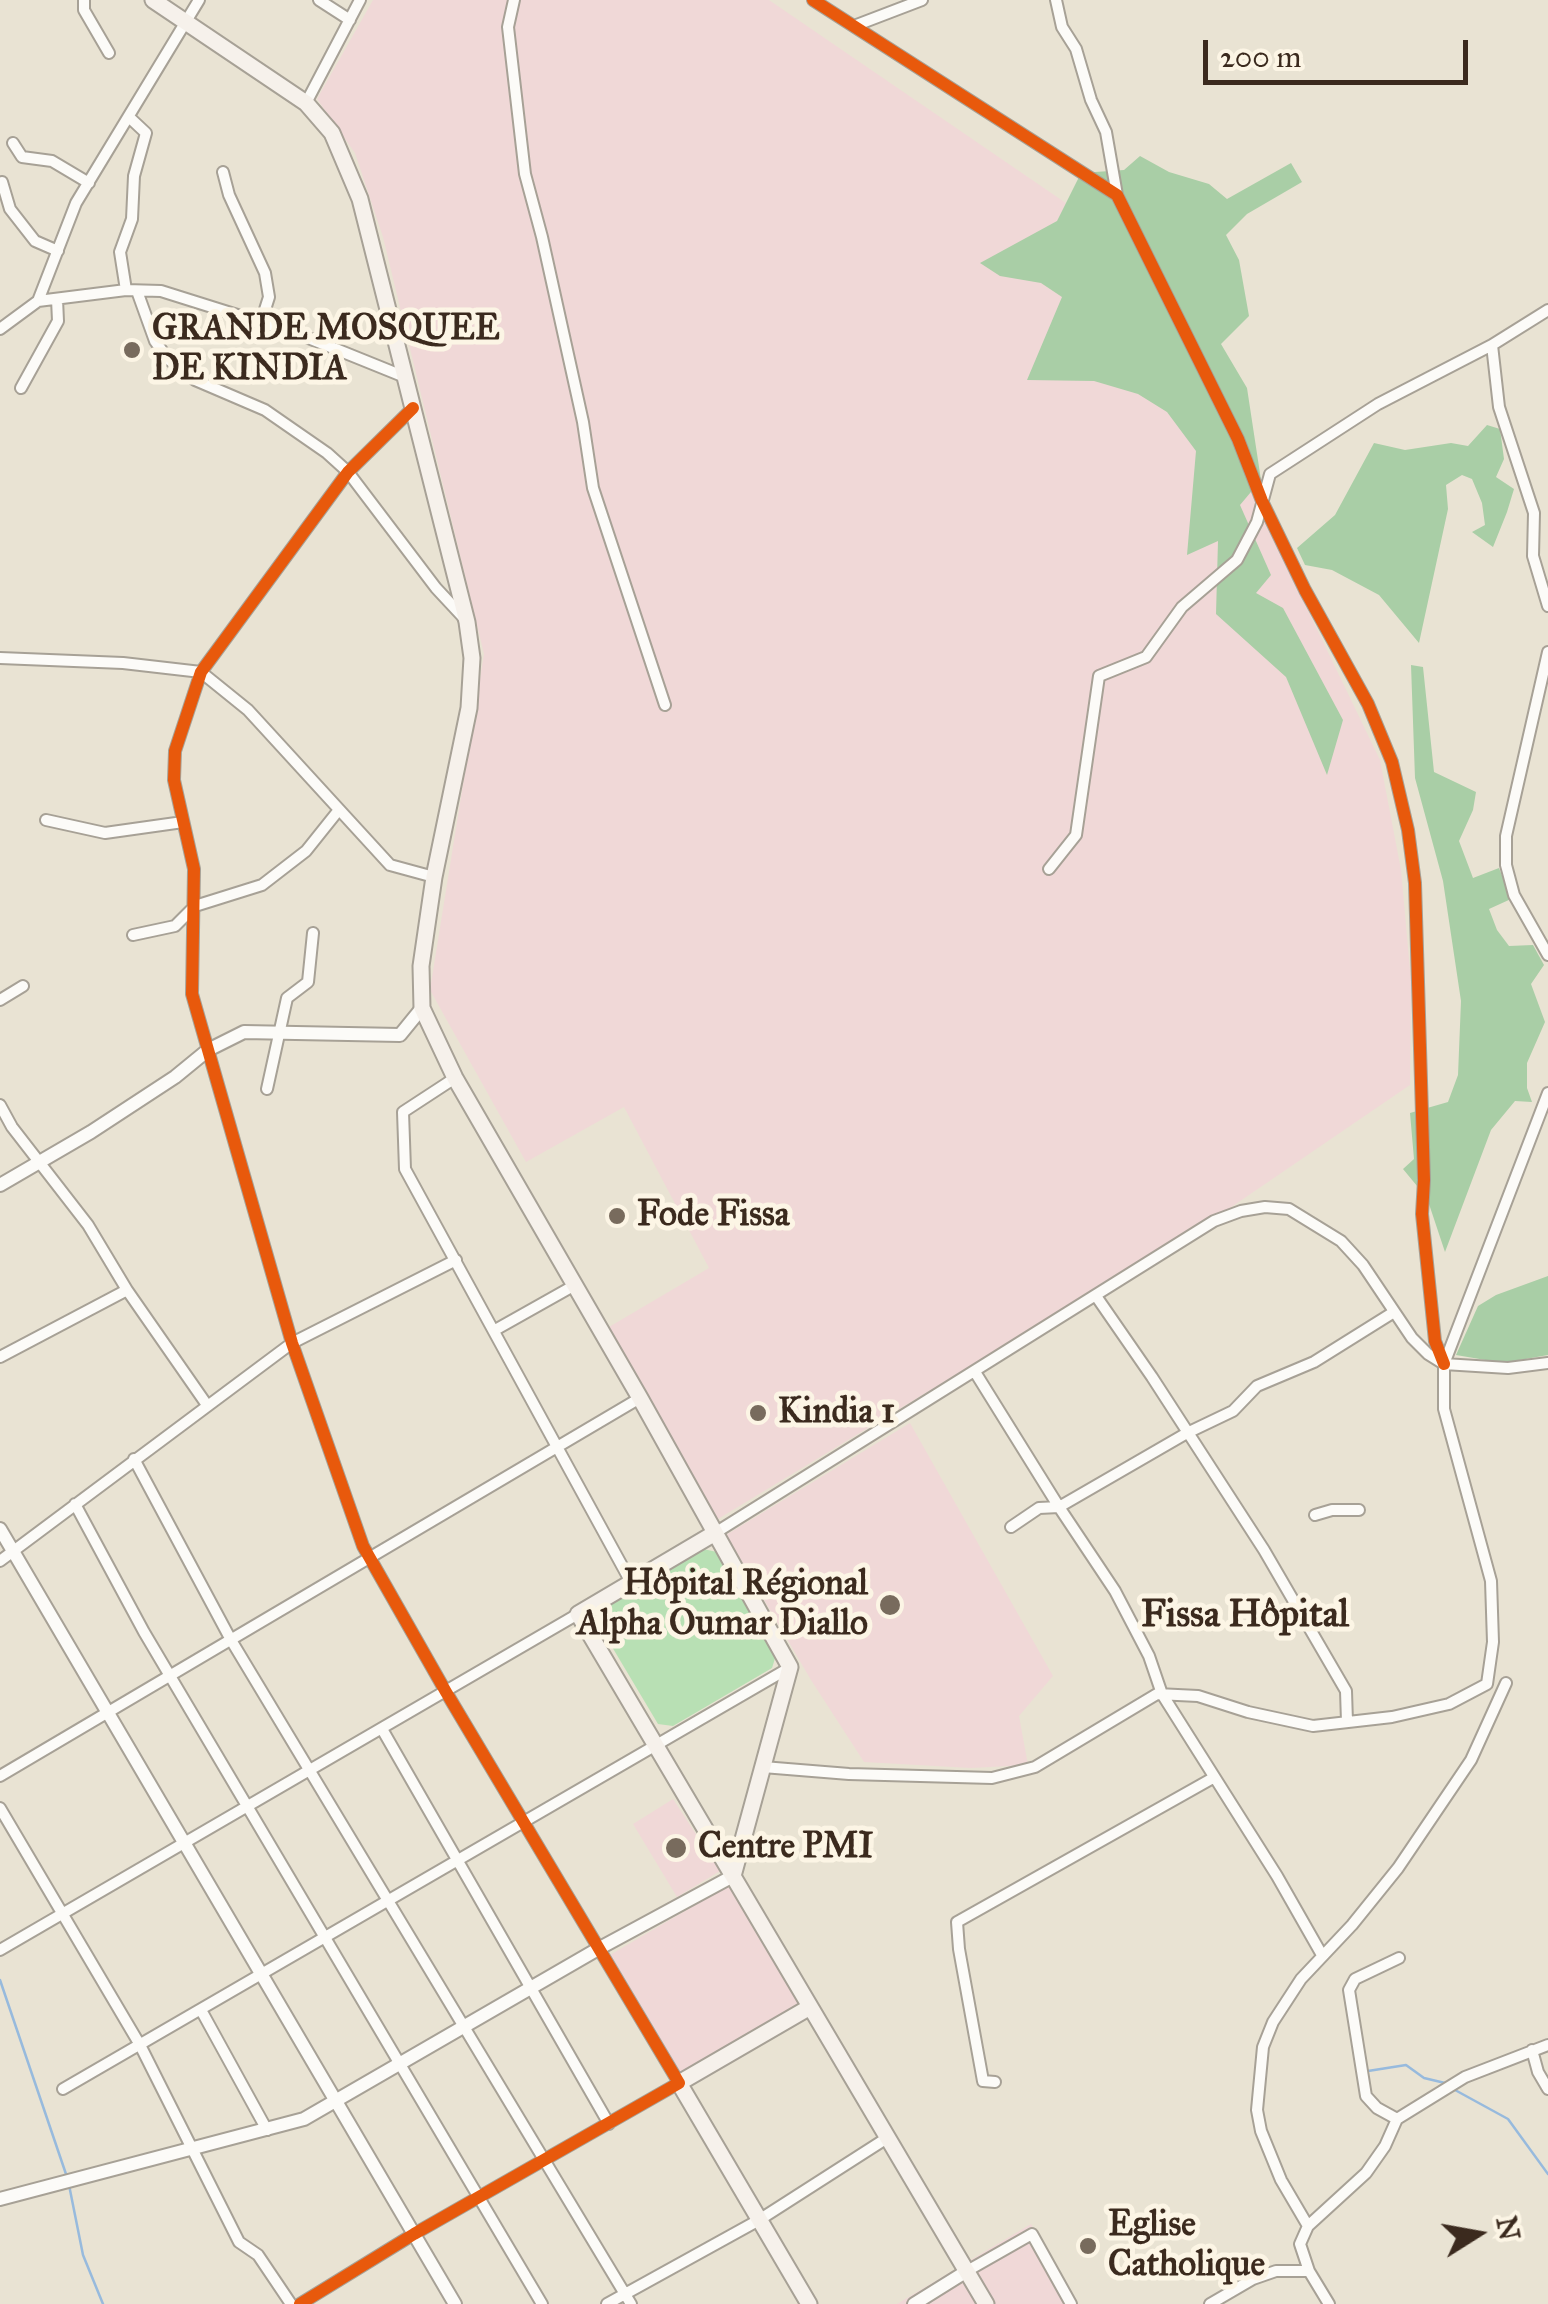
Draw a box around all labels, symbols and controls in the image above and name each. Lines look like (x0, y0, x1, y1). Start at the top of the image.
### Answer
scale bar (1208, 20, 1473, 82)
text: 200 m (1220, 39, 1301, 75)
place label: GRANDE MOSQUEE DE KINDIA (152, 309, 500, 391)
marker: GRANDE MOSQUEE DE KINDIA (121, 339, 143, 361)
place label: Fode Fissa (637, 1195, 789, 1237)
marker: Fode Fissa (606, 1205, 628, 1227)
place label: Kindia 1 (778, 1392, 895, 1434)
marker: Kindia 1 (747, 1402, 769, 1424)
place label: Hôpital Régional Alpha Oumar Diallo (577, 1564, 868, 1646)
marker: Hôpital Régional Alpha Oumar Diallo (877, 1592, 903, 1618)
district label: Fissa Hôpital (1141, 1594, 1349, 1640)
place label: Centre PMI (698, 1827, 873, 1869)
marker: Centre PMI (663, 1835, 689, 1861)
north arrow (1428, 2184, 1528, 2284)
place label: Eglise Catholique (1108, 2205, 1265, 2287)
text: N (1488, 2213, 1527, 2243)
marker: Eglise Catholique (1077, 2235, 1099, 2257)

